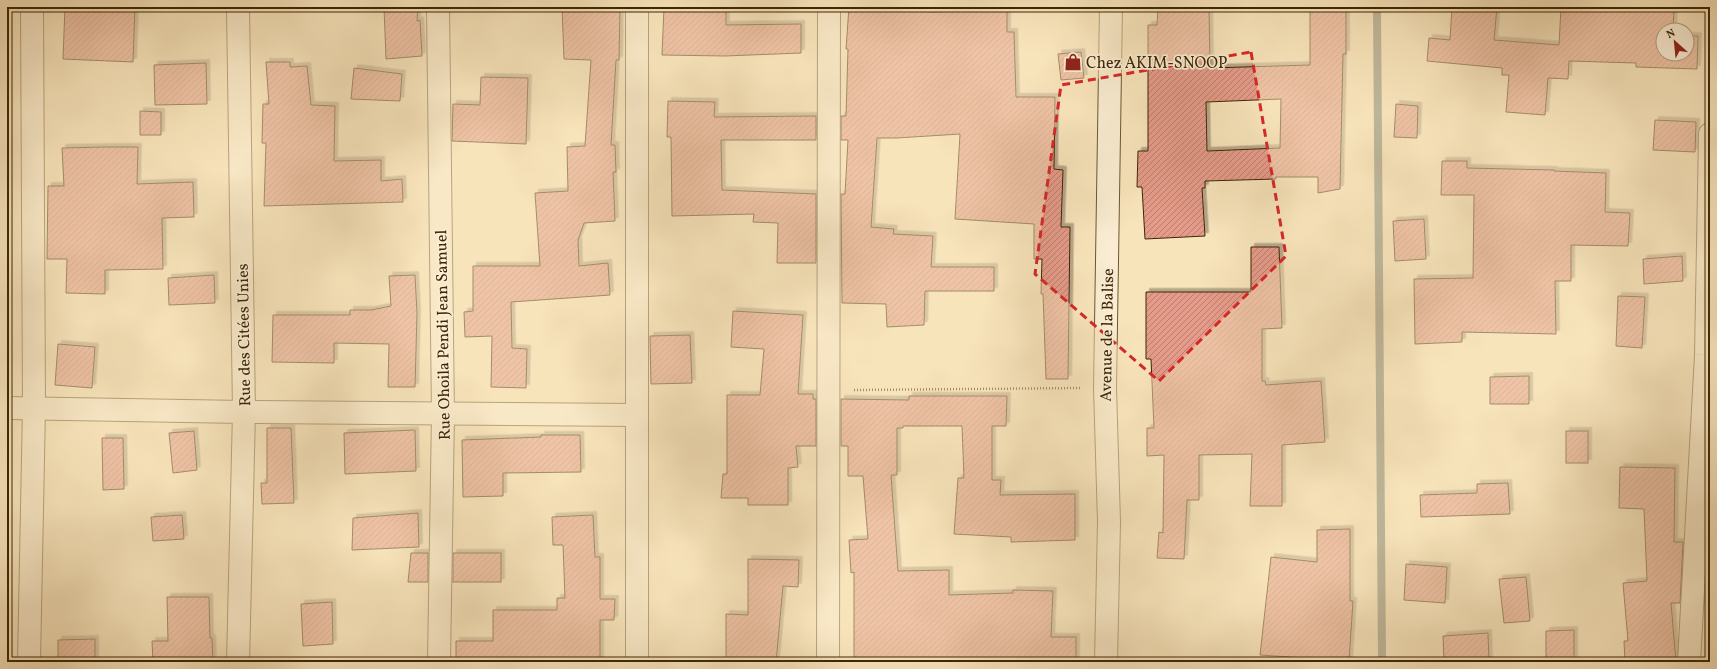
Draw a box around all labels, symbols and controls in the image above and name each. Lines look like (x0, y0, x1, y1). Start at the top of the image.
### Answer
north arrow (1655, 22, 1695, 62)
text: N (1664, 26, 1678, 43)
shop icon: Chez AKIM-SNOOP (1063, 52, 1083, 72)
place label: Chez AKIM-SNOOP (1086, 53, 1227, 75)
street label: Rue Ohoila Pendi Jean Samuel (431, 229, 457, 440)
street label: Rue des Citées Unies (233, 263, 257, 407)
street label: Avenue de la Balise (1096, 268, 1120, 402)

